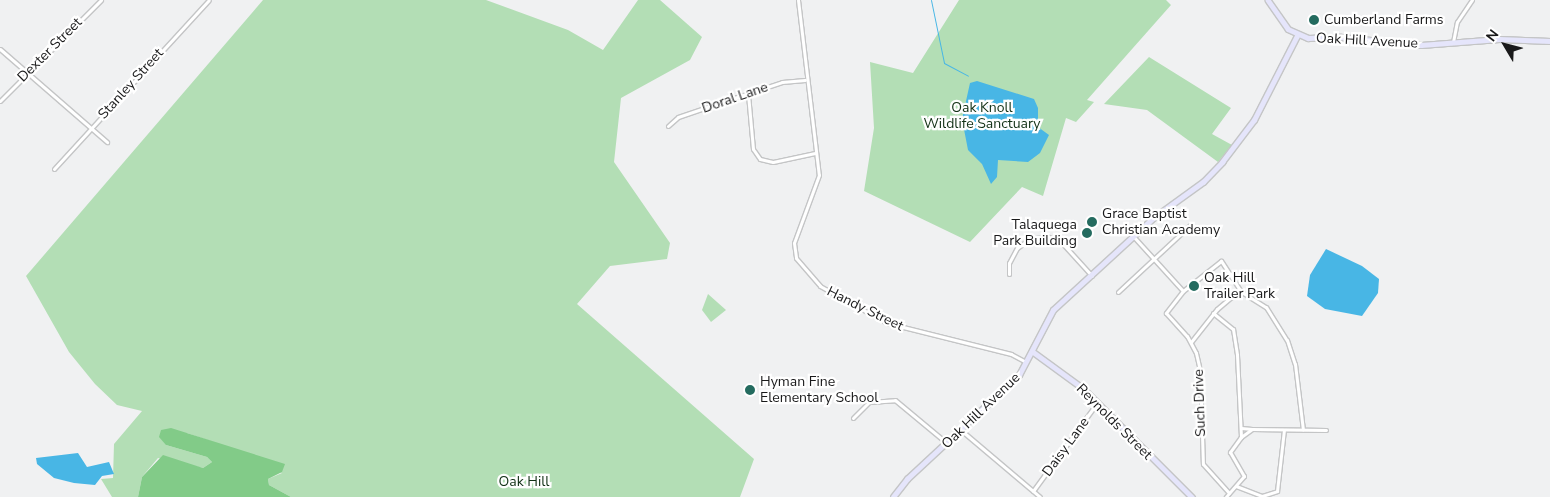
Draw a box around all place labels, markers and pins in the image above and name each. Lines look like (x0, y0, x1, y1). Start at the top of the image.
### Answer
place label: Cumberland Farms (1324, 12, 1444, 28)
marker: Cumberland Farms (1308, 14, 1320, 26)
place label: Grace Baptist Christian Academy (1102, 206, 1220, 238)
marker: Grace Baptist Christian Academy (1086, 216, 1098, 228)
place label: Talaquega Park Building (993, 217, 1077, 250)
marker: Talaquega Park Building (1081, 227, 1093, 239)
place label: Oak Hill Trailer Park (1204, 270, 1275, 302)
marker: Oak Hill Trailer Park (1188, 280, 1200, 292)
place label: Hyman Fine Elementary School (760, 374, 878, 407)
marker: Hyman Fine Elementary School (744, 384, 756, 396)

